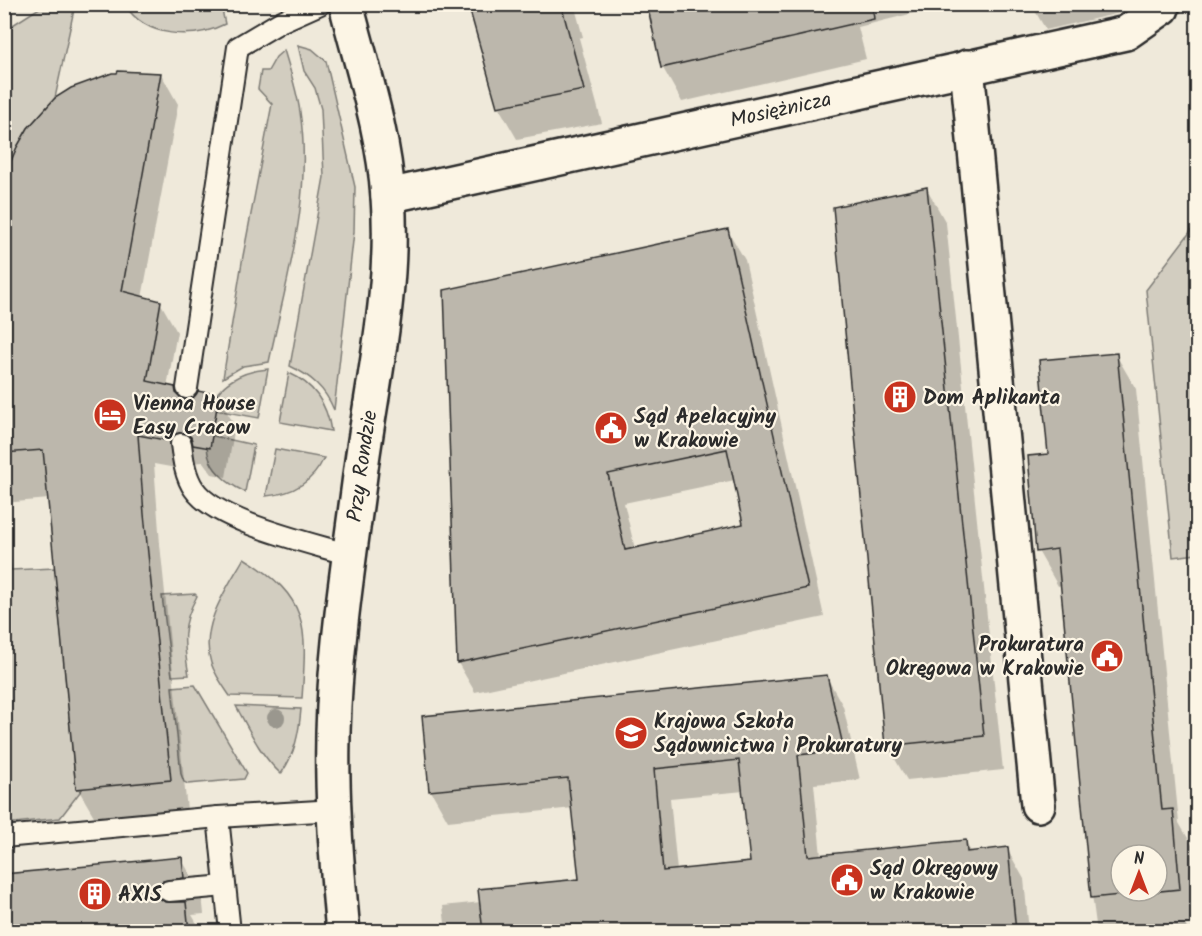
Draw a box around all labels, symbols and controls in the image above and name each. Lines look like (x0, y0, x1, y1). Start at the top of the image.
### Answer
street label: Mosiężnicza (727, 84, 835, 138)
building icon: Dom Aplikanta (882, 379, 918, 415)
place label: Dom Aplikanta (923, 382, 1061, 415)
place label: Vienna House Easy Cracow (133, 388, 255, 445)
hotel icon: Vienna House Easy Cracow (92, 397, 128, 433)
place label: Sąd Apelacyjny w Krakowie (634, 401, 776, 458)
street label: Przy Rondzie (339, 407, 388, 524)
public building icon: Sąd Apelacyjny w Krakowie (593, 410, 629, 446)
place label: Prokuratura Okręgowa w Krakowie (886, 629, 1084, 686)
public building icon: Prokuratura Okręgowa w Krakowie (1089, 638, 1125, 674)
place label: Krajowa Szkoła Sądownictwa i Prokuratury (654, 706, 902, 763)
school or university icon: Krajowa Szkoła Sądownictwa i Prokuratury (613, 715, 649, 751)
north arrow (1109, 843, 1169, 903)
text: N (1134, 847, 1144, 872)
place label: Sąd Okręgowy w Krakowie (870, 853, 998, 910)
public building icon: Sąd Okręgowy w Krakowie (829, 862, 865, 898)
building icon: AXIS (77, 876, 113, 912)
place label: AXIS (118, 879, 162, 912)

